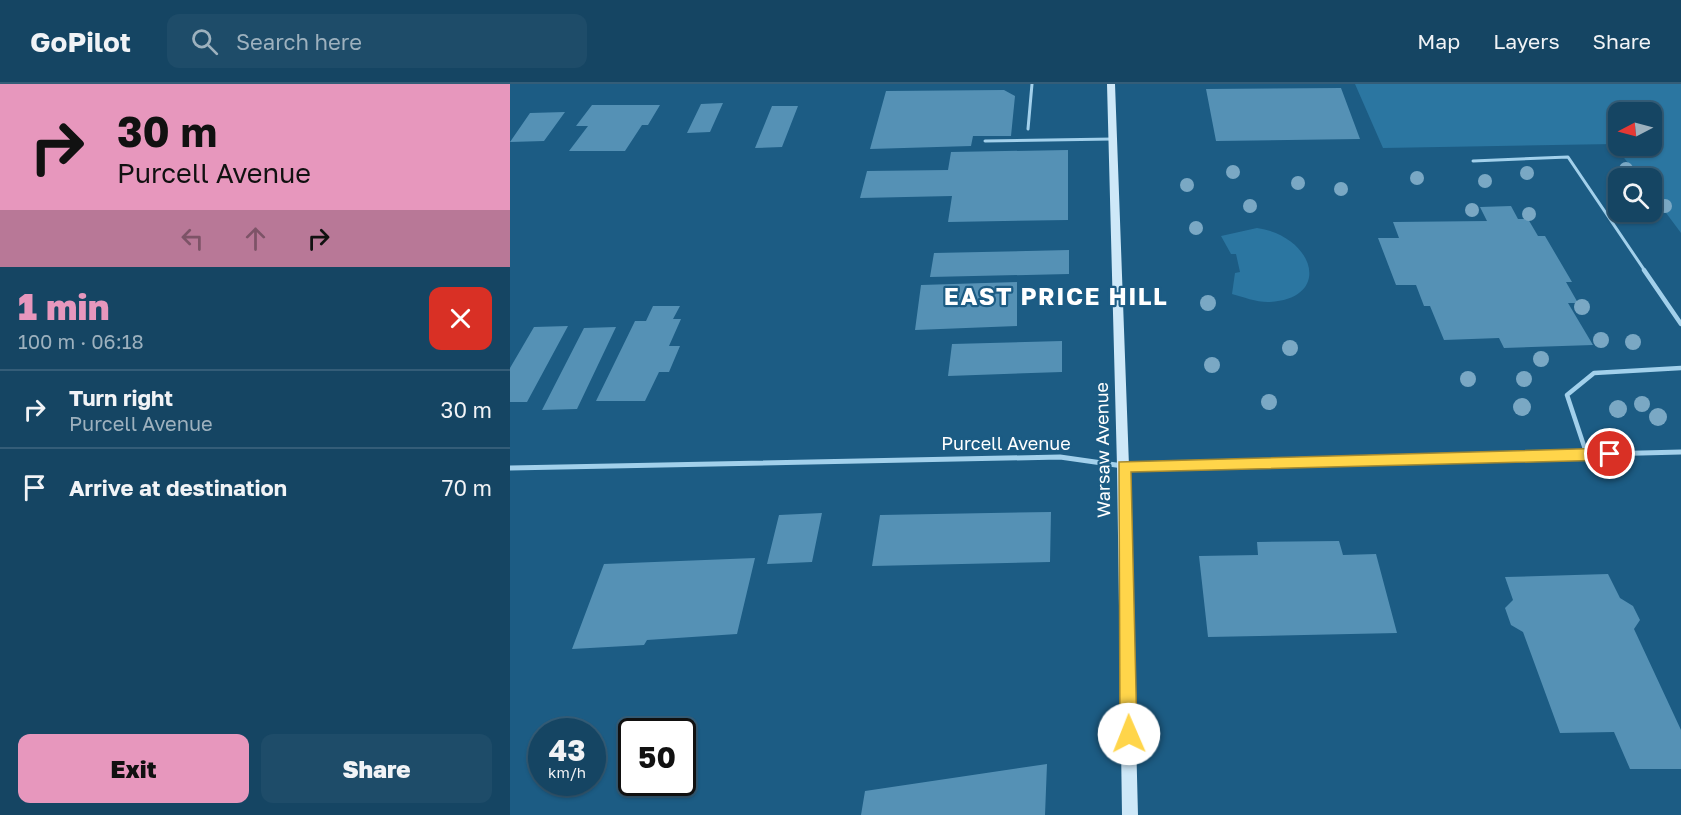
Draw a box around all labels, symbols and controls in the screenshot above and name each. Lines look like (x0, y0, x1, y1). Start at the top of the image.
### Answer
search box (167, 14, 587, 68)
text: GoPilot (30, 25, 131, 58)
icon: search (188, 25, 221, 58)
text: Search here (236, 28, 362, 55)
text: Map (1417, 28, 1460, 54)
text: Layers (1493, 28, 1560, 54)
text: Share (1593, 28, 1651, 54)
north arrow (1608, 102, 1662, 156)
map controls (1608, 102, 1662, 222)
text: 30 m (117, 106, 217, 156)
icon: right (18, 108, 96, 186)
text: Purcell Avenue (117, 157, 311, 189)
button: search (1608, 168, 1662, 222)
icon: left (176, 222, 209, 255)
icon: ahead (239, 222, 272, 255)
icon: right (302, 222, 335, 255)
district label: EAST PRICE HILL (944, 281, 1168, 310)
text: 1 min (18, 285, 109, 328)
button: close (429, 287, 492, 350)
text: 100 m · 06:18 (18, 329, 144, 353)
street label: Warsaw Avenue (1090, 382, 1114, 518)
text: Turn right (69, 384, 173, 411)
icon: right (18, 393, 51, 426)
text: 30 m (441, 396, 492, 423)
text: Purcell Avenue (69, 411, 213, 435)
pin (1584, 428, 1635, 479)
street label: Purcell Avenue (941, 432, 1071, 454)
icon: arrive (1593, 437, 1626, 470)
icon: arrive (18, 471, 51, 504)
text: Arrive at destination (69, 474, 287, 501)
text: 70 m (442, 474, 492, 501)
position arrow (1097, 702, 1161, 766)
speed limit sign: 50 (618, 718, 696, 796)
text: 43 (548, 732, 586, 768)
button: Exit (18, 734, 249, 803)
button: Share (261, 734, 492, 803)
text: km/h (548, 763, 586, 781)

